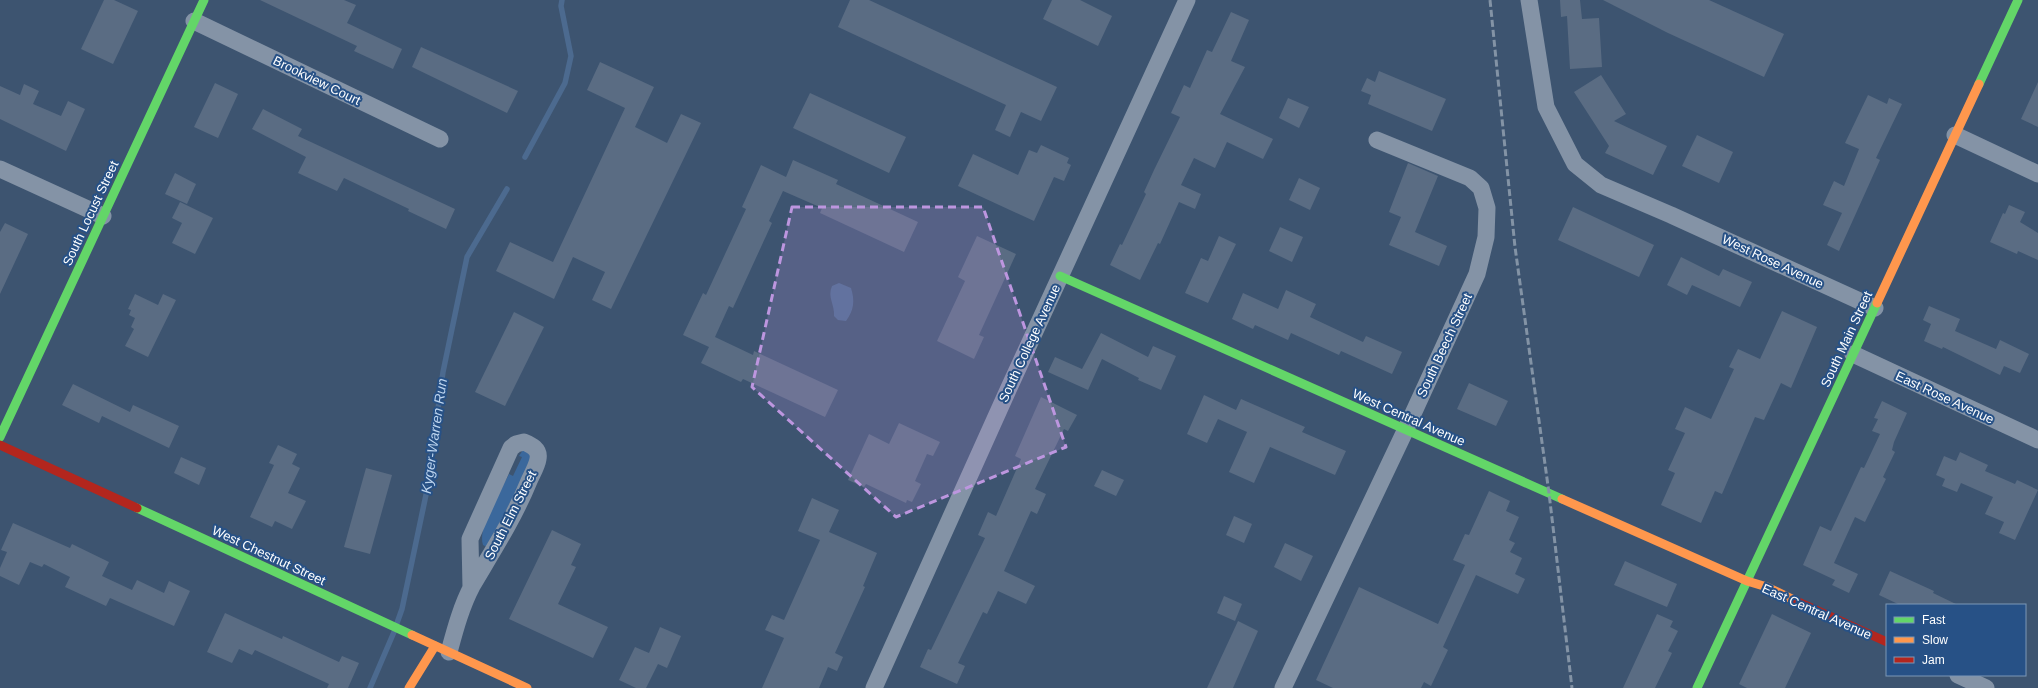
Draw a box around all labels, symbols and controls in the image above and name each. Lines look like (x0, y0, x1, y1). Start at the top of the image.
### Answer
street label: Brookview Court (271, 53, 363, 108)
street label: South Locust Street (60, 158, 122, 268)
street label: West Rose Avenue (1720, 231, 1826, 292)
street label: South College Avenue (996, 282, 1063, 405)
street label: South Main Street (1818, 289, 1875, 390)
street label: South Beech Street (1414, 291, 1475, 399)
street label: East Rose Avenue (1893, 368, 1996, 427)
water label: Kyger-Warren Run (418, 377, 450, 495)
street label: West Central Avenue (1350, 386, 1467, 449)
street label: South Elm Street (481, 468, 540, 562)
street label: West Chestnut Street (210, 523, 328, 588)
street label: East Central Avenue (1760, 581, 1874, 642)
legend (1886, 604, 2026, 676)
text: Fast (1922, 613, 1946, 627)
text: Slow (1922, 633, 1948, 647)
text: Jam (1922, 653, 1945, 667)

